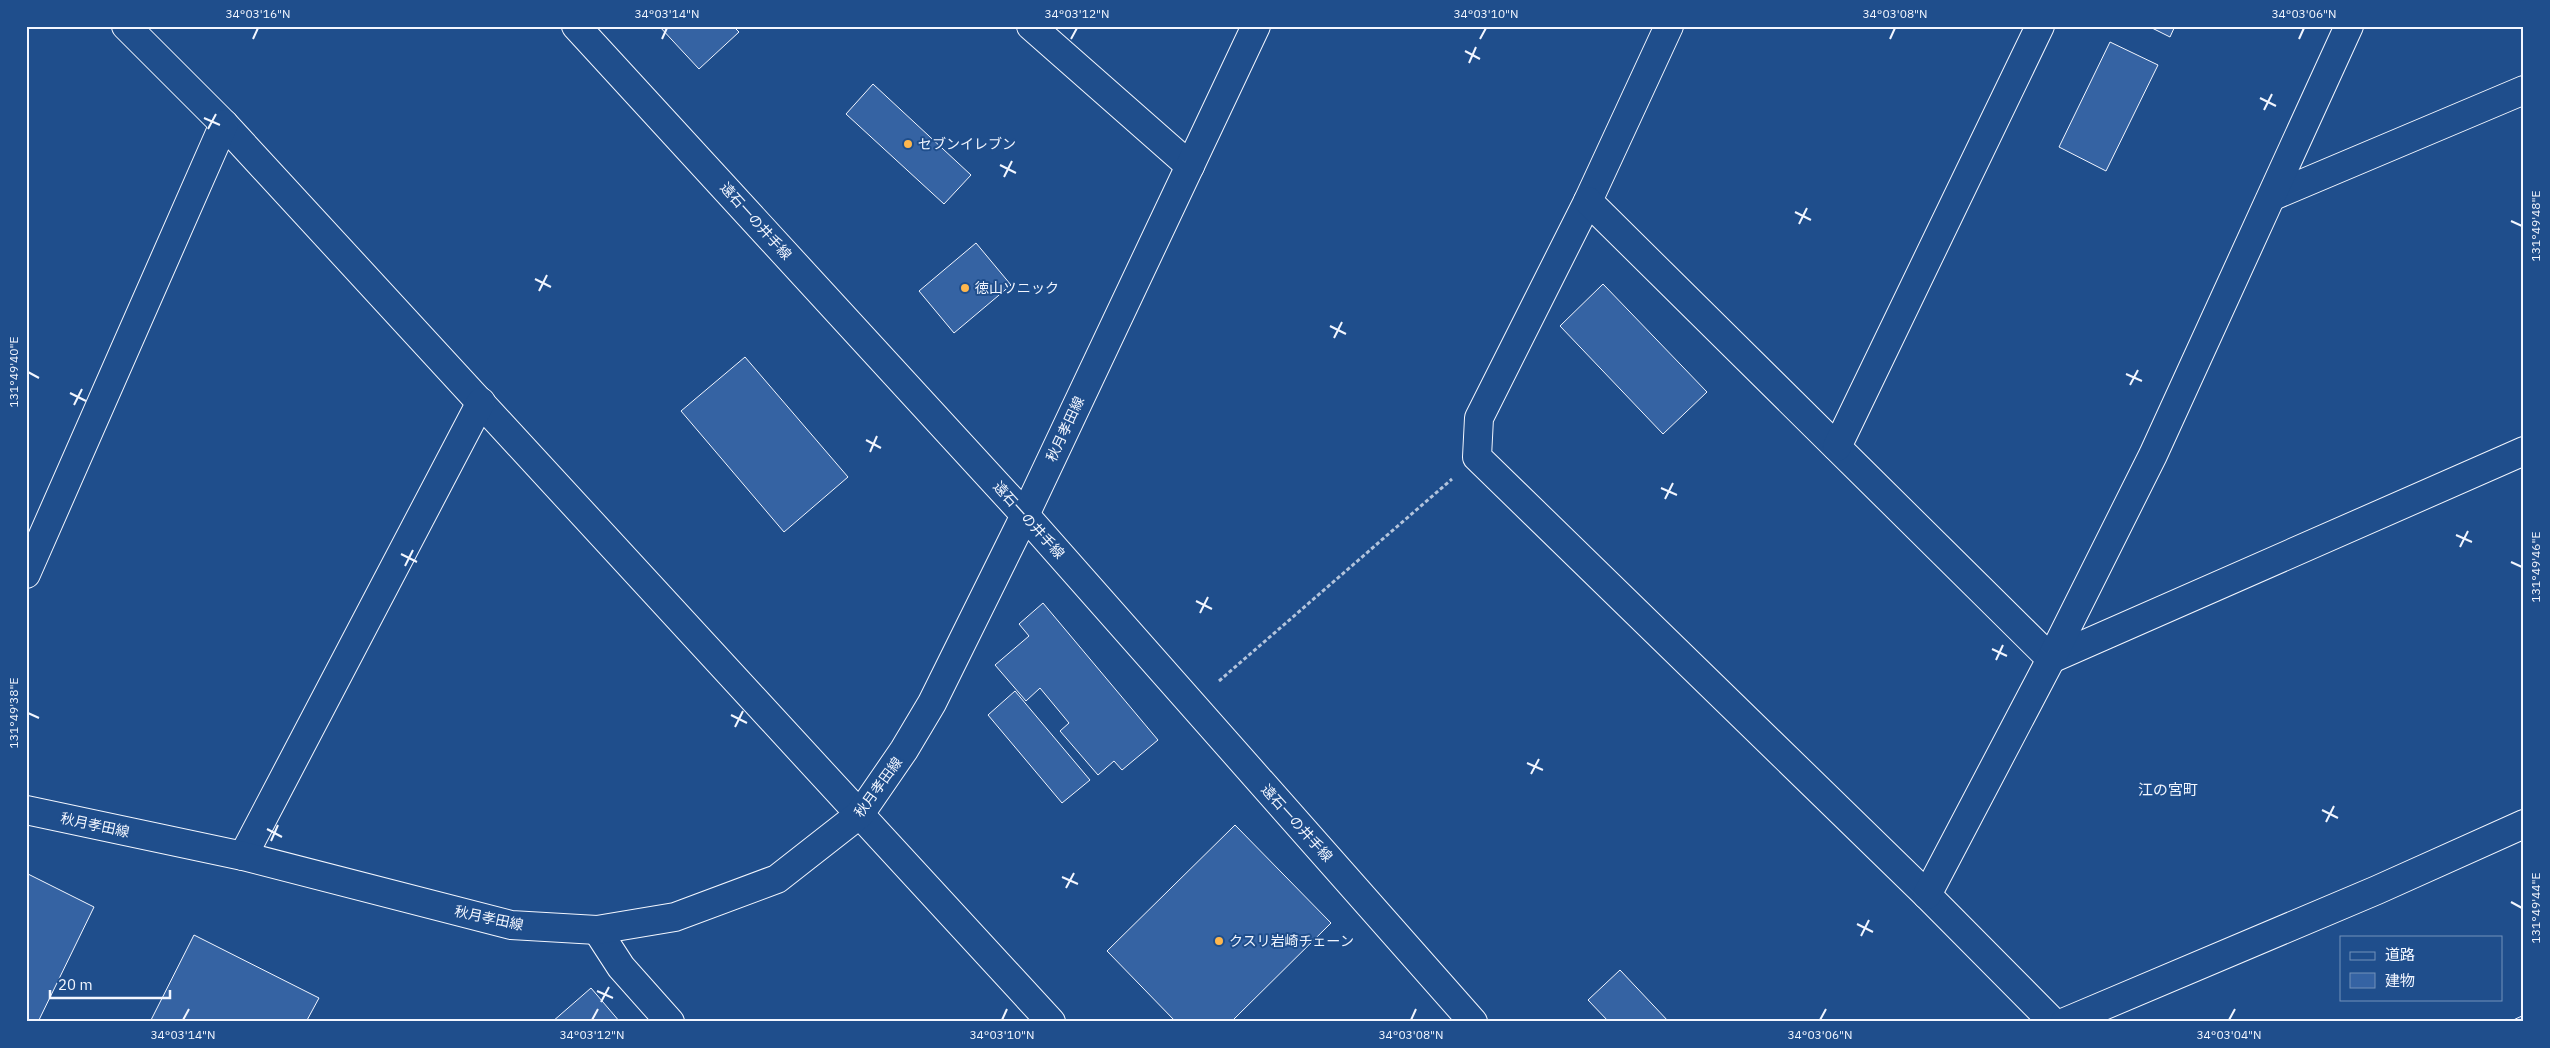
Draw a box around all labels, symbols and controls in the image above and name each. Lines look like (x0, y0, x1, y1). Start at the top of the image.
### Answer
text: 34°03'16"N (225, 6, 291, 21)
text: 34°03'14"N (634, 6, 700, 21)
text: 34°03'12"N (1044, 6, 1110, 21)
text: 34°03'10"N (1453, 6, 1519, 21)
text: 34°03'08"N (1862, 6, 1928, 21)
text: 34°03'06"N (2271, 6, 2337, 21)
place label: セブンイレブン (918, 135, 1016, 153)
marker: セブンイレブン (902, 138, 914, 150)
street label: 遠石一の井手線 (717, 179, 795, 263)
text: 131°49'48"E (2528, 191, 2543, 261)
place label: 徳山ソニック (975, 279, 1059, 297)
marker: 徳山ソニック (959, 282, 971, 294)
text: 131°49'40"E (6, 337, 21, 407)
street label: 秋月孝田線 (1042, 393, 1088, 465)
street label: 遠石一の井手線 (990, 478, 1068, 562)
text: 131°49'46"E (2528, 532, 2543, 602)
text: 131°49'38"E (6, 678, 21, 748)
street label: 秋月孝田線 (850, 753, 906, 821)
district label: 江の宮町 (2138, 780, 2198, 799)
street label: 遠石一の井手線 (1258, 781, 1336, 865)
street label: 秋月孝田線 (59, 809, 131, 841)
text: 131°49'44"E (2528, 873, 2543, 943)
street label: 秋月孝田線 (453, 902, 525, 934)
place label: クスリ岩崎チェーン (1229, 932, 1354, 950)
marker: クスリ岩崎チェーン (1213, 935, 1225, 947)
legend (2340, 936, 2502, 1000)
text: 道路 (2385, 945, 2415, 964)
scale bar (50, 968, 170, 1000)
text: 建物 (2385, 971, 2415, 990)
text: 20 m (58, 975, 93, 994)
text: 34°03'14"N (150, 1027, 216, 1042)
text: 34°03'12"N (559, 1027, 625, 1042)
text: 34°03'10"N (969, 1027, 1035, 1042)
text: 34°03'08"N (1378, 1027, 1444, 1042)
text: 34°03'06"N (1787, 1027, 1853, 1042)
text: 34°03'04"N (2196, 1027, 2262, 1042)

